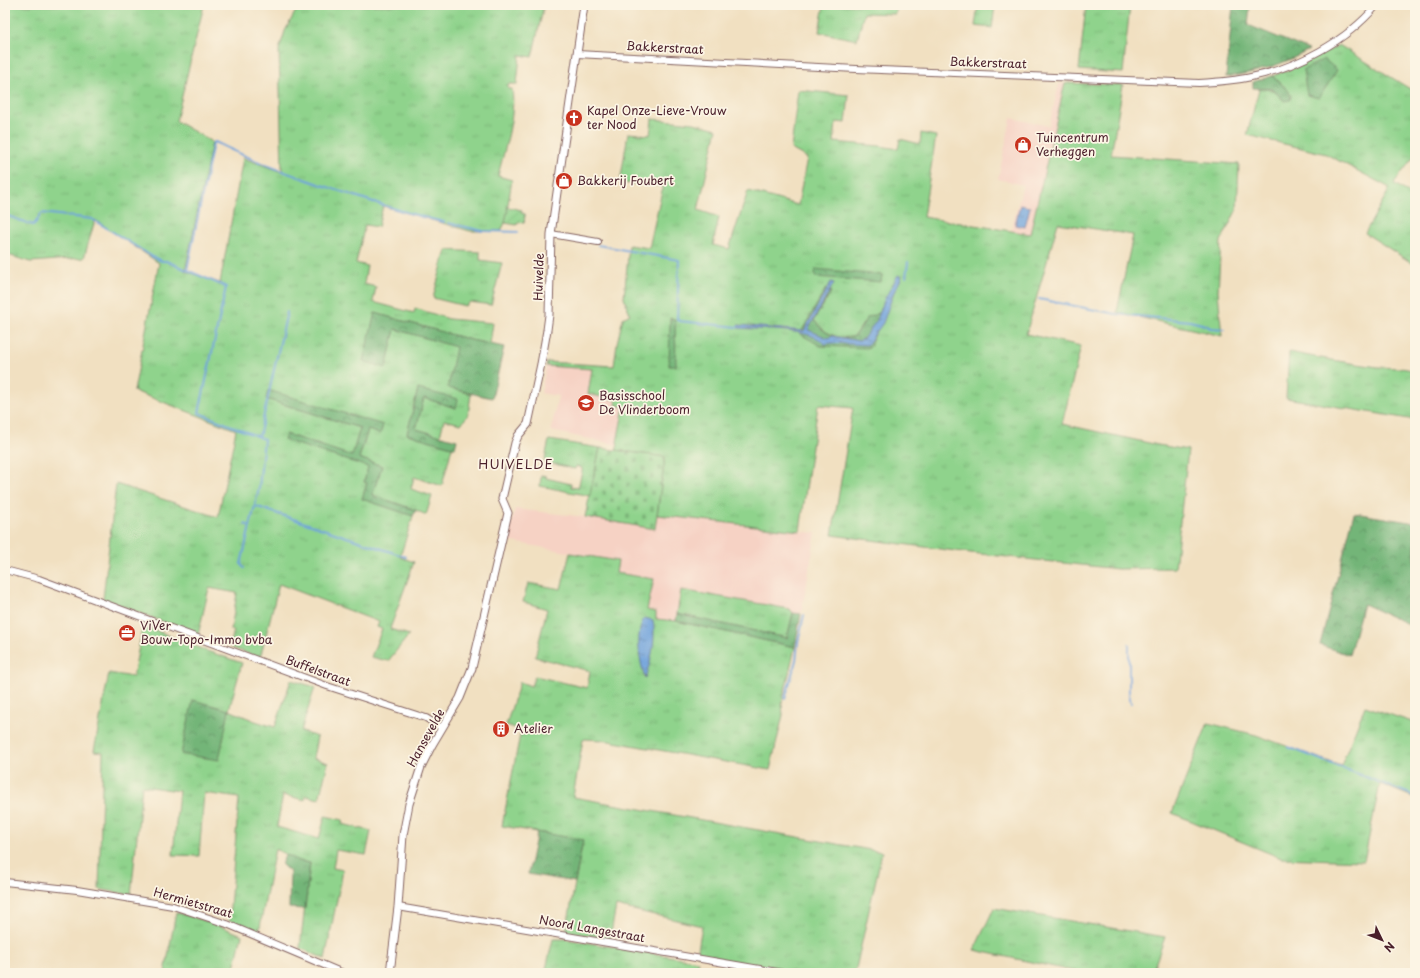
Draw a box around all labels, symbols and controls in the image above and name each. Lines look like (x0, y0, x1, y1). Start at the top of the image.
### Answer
street label: Bakkerstraat (626, 36, 704, 58)
street label: Bakkerstraat (949, 52, 1027, 72)
place label: Kapel Onze-Lieve-Vrouw ter Nood (587, 101, 727, 133)
church icon: Kapel Onze-Lieve-Vrouw ter Nood (564, 108, 584, 128)
place label: Tuincentrum Verheggen (1036, 128, 1109, 160)
shop icon: Tuincentrum Verheggen (1013, 135, 1033, 155)
shop icon: Bakkerij Foubert (554, 171, 574, 191)
place label: Bakkerij Foubert (577, 171, 674, 189)
street label: Huivelde (528, 252, 548, 301)
place label: Basisschool De Vlinderboom (599, 386, 690, 418)
school or university icon: Basisschool De Vlinderboom (576, 393, 596, 413)
district label: HUIVELDE (478, 454, 554, 473)
place label: ViVer Bouw-Topo-Immo bvba (140, 616, 273, 648)
office icon: ViVer Bouw-Topo-Immo bvba (117, 623, 137, 643)
street label: Buffelstraat (283, 650, 353, 690)
street label: Hansevelde (402, 705, 449, 770)
building icon: Atelier (491, 719, 511, 739)
place label: Atelier (514, 719, 553, 737)
street label: Hermietstraat (152, 882, 235, 922)
street label: Noord Langestraat (538, 910, 647, 946)
north arrow (1362, 920, 1402, 960)
text: N (1380, 938, 1399, 956)

